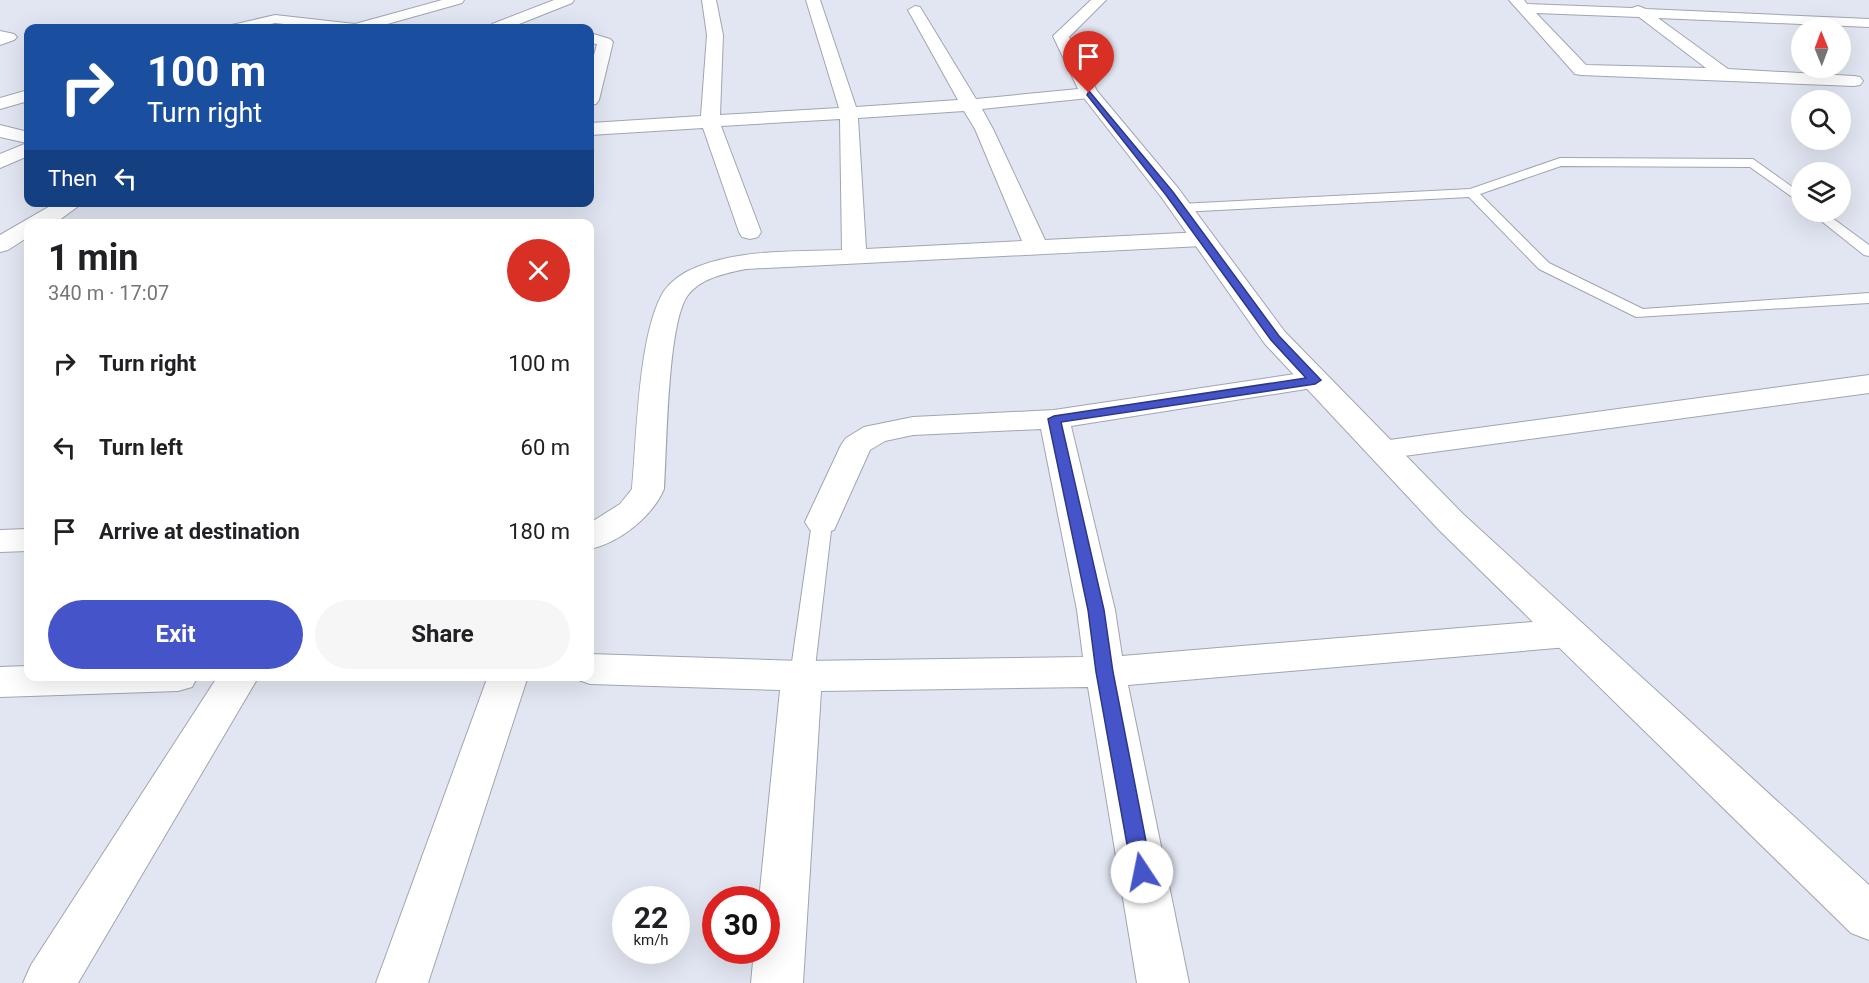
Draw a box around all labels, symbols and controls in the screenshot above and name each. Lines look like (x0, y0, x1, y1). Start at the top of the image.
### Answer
north arrow (1791, 18, 1851, 78)
map controls (1791, 18, 1851, 222)
pin (1063, 31, 1114, 93)
icon: arrive (1072, 40, 1105, 73)
text: 100 m (147, 47, 266, 96)
icon: right (48, 48, 126, 126)
button: search (1791, 90, 1851, 150)
text: Turn right (147, 97, 262, 129)
icon: left (109, 162, 142, 195)
button: layers (1791, 162, 1851, 222)
text: Then (48, 166, 97, 191)
text: 1 min (48, 237, 139, 279)
button: close (507, 239, 570, 302)
text: 340 m · 17:07 (48, 281, 169, 305)
icon: right (48, 347, 81, 380)
text: Turn right (99, 351, 196, 376)
text: 100 m (508, 351, 570, 376)
icon: left (48, 431, 81, 464)
text: Turn left (99, 435, 183, 460)
text: 60 m (521, 435, 570, 460)
icon: arrive (48, 515, 81, 548)
text: Arrive at destination (99, 519, 300, 544)
text: 180 m (508, 519, 570, 544)
button: Exit (48, 600, 303, 669)
button: Share (315, 600, 570, 669)
position arrow (1110, 840, 1174, 904)
speed limit sign: 30 (702, 886, 780, 964)
text: 22 (634, 900, 668, 935)
text: km/h (633, 931, 669, 949)

